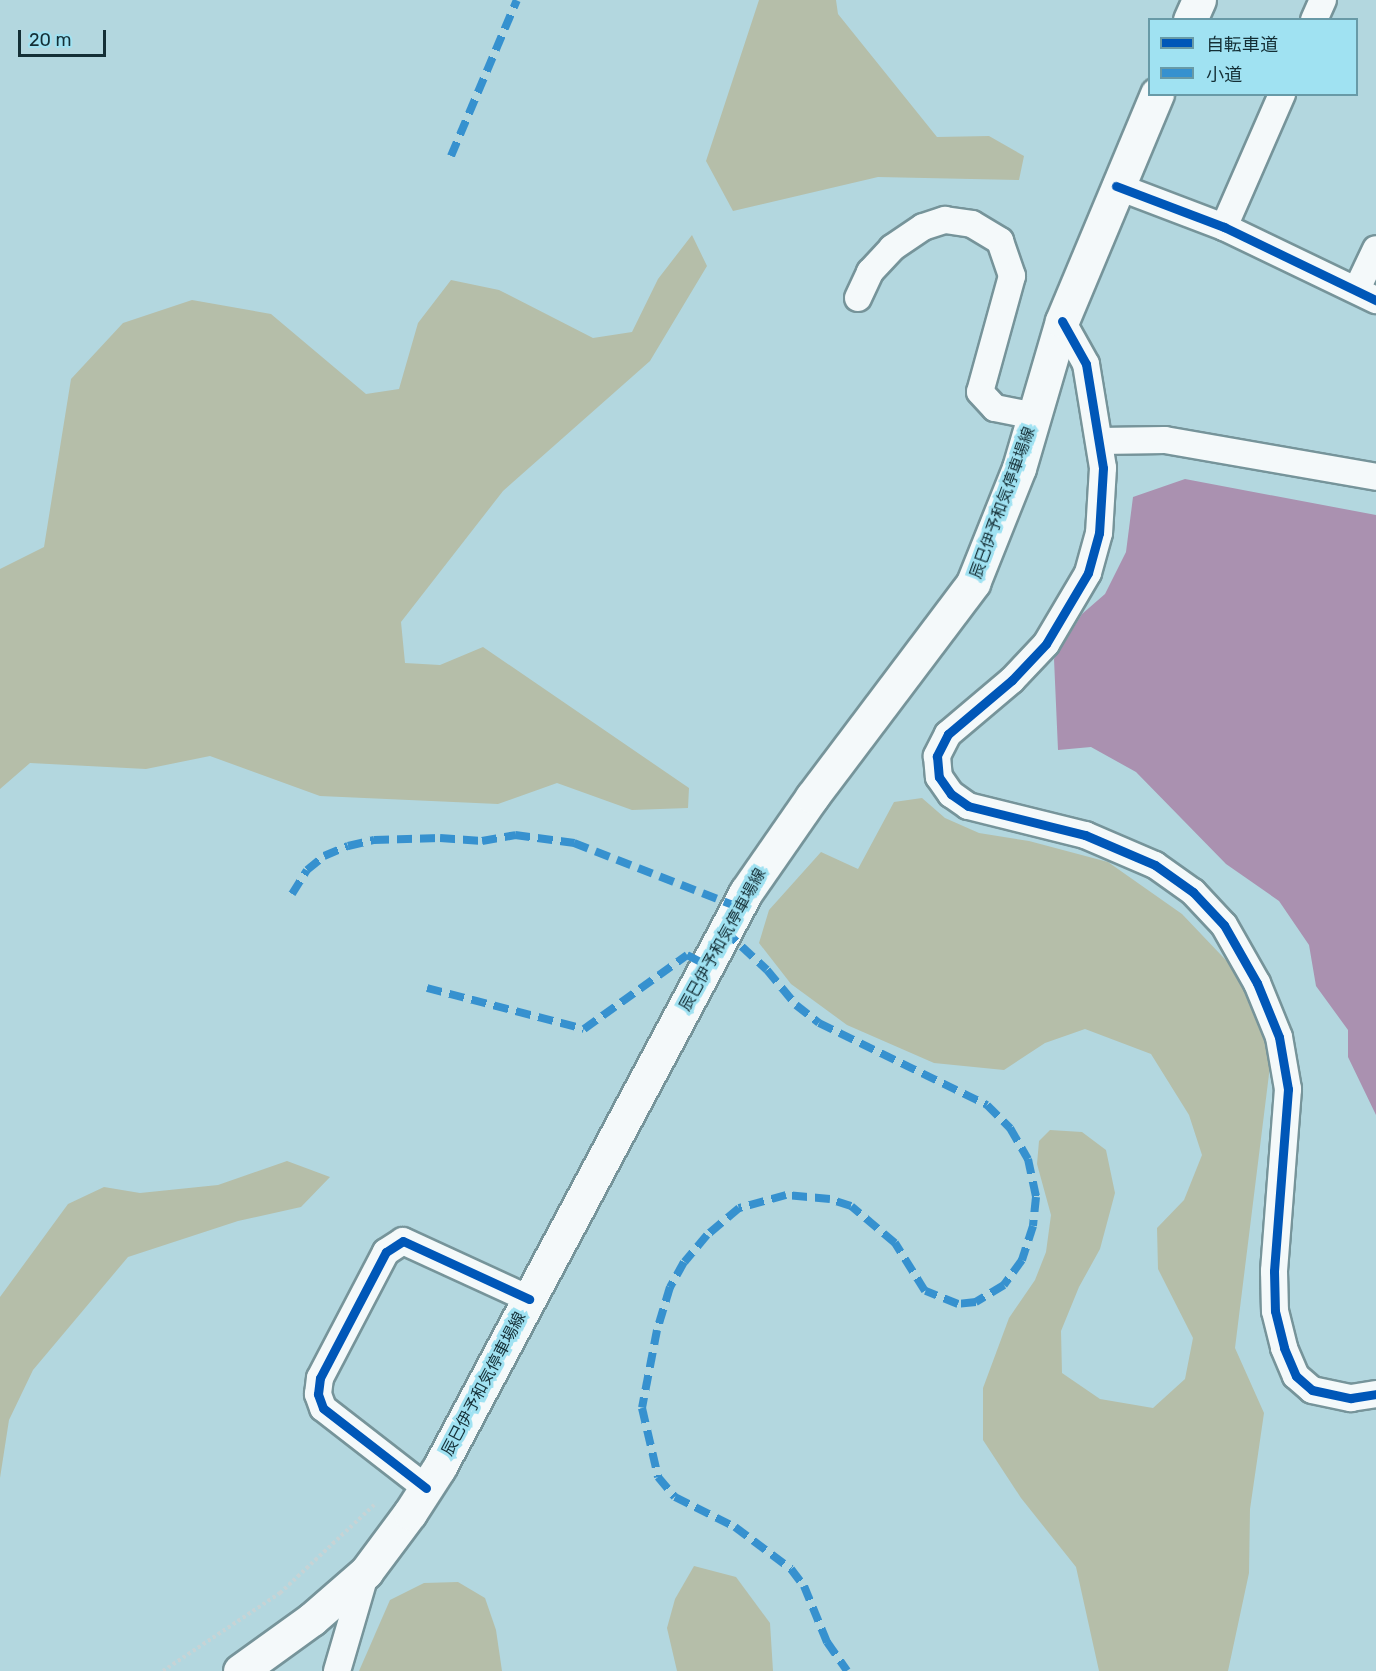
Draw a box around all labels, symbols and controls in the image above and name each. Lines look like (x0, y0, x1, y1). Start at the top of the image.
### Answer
scale bar (21, 18, 110, 56)
legend (1148, 18, 1358, 96)
text: 20 m (29, 29, 71, 51)
text: 自転車道 (1206, 34, 1278, 56)
text: 小道 (1206, 64, 1242, 86)
street label: 辰巳伊予和気停車場線 (967, 425, 1039, 581)
street label: 辰巳伊予和気停車場線 (676, 865, 770, 1015)
street label: 辰巳伊予和気停車場線 (438, 1309, 530, 1459)

